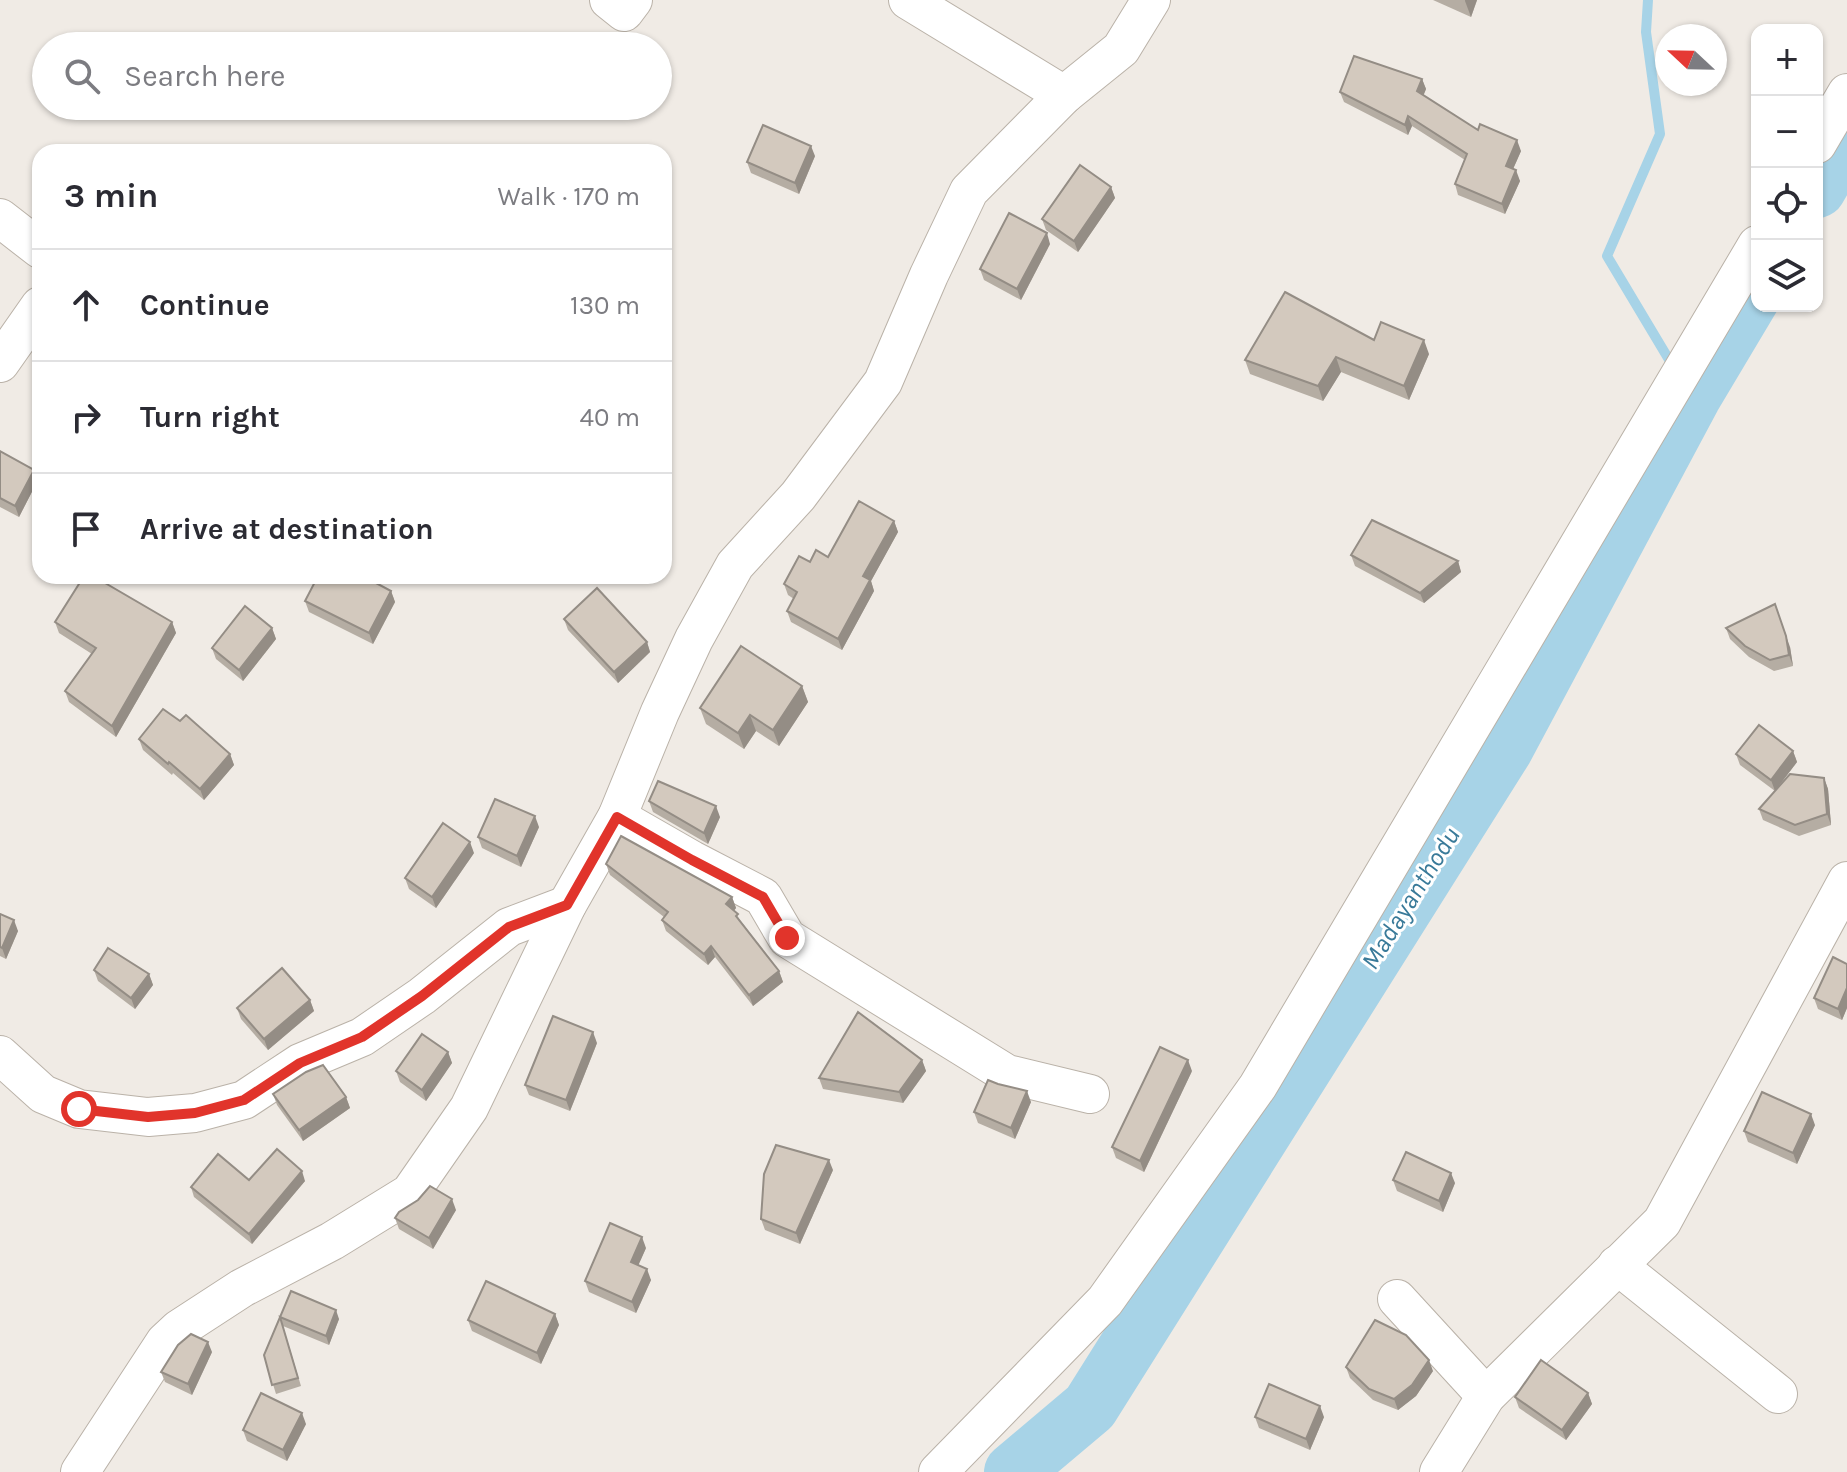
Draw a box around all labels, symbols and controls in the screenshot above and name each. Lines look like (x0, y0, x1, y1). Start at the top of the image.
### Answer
north arrow (1655, 24, 1727, 96)
map controls (1751, 24, 1823, 312)
button: + (1751, 24, 1823, 96)
search box (32, 32, 672, 120)
icon: search (60, 54, 104, 98)
text: Search here (124, 58, 285, 94)
button: − (1751, 96, 1823, 168)
button: locate (1751, 168, 1823, 240)
text: 3 min (64, 176, 158, 216)
text: Walk · 170 m (498, 181, 640, 212)
button: layers (1751, 240, 1823, 312)
icon: ahead (64, 283, 108, 327)
text: Continue (140, 287, 270, 323)
text: 130 m (570, 290, 640, 321)
icon: right (64, 395, 108, 439)
text: Turn right (140, 399, 280, 435)
text: 40 m (580, 402, 640, 433)
icon: arrive (64, 507, 108, 551)
text: Arrive at destination (140, 511, 434, 547)
water label: Madayanthodu (1354, 821, 1467, 975)
route end (769, 920, 805, 956)
route start (61, 1091, 97, 1127)

